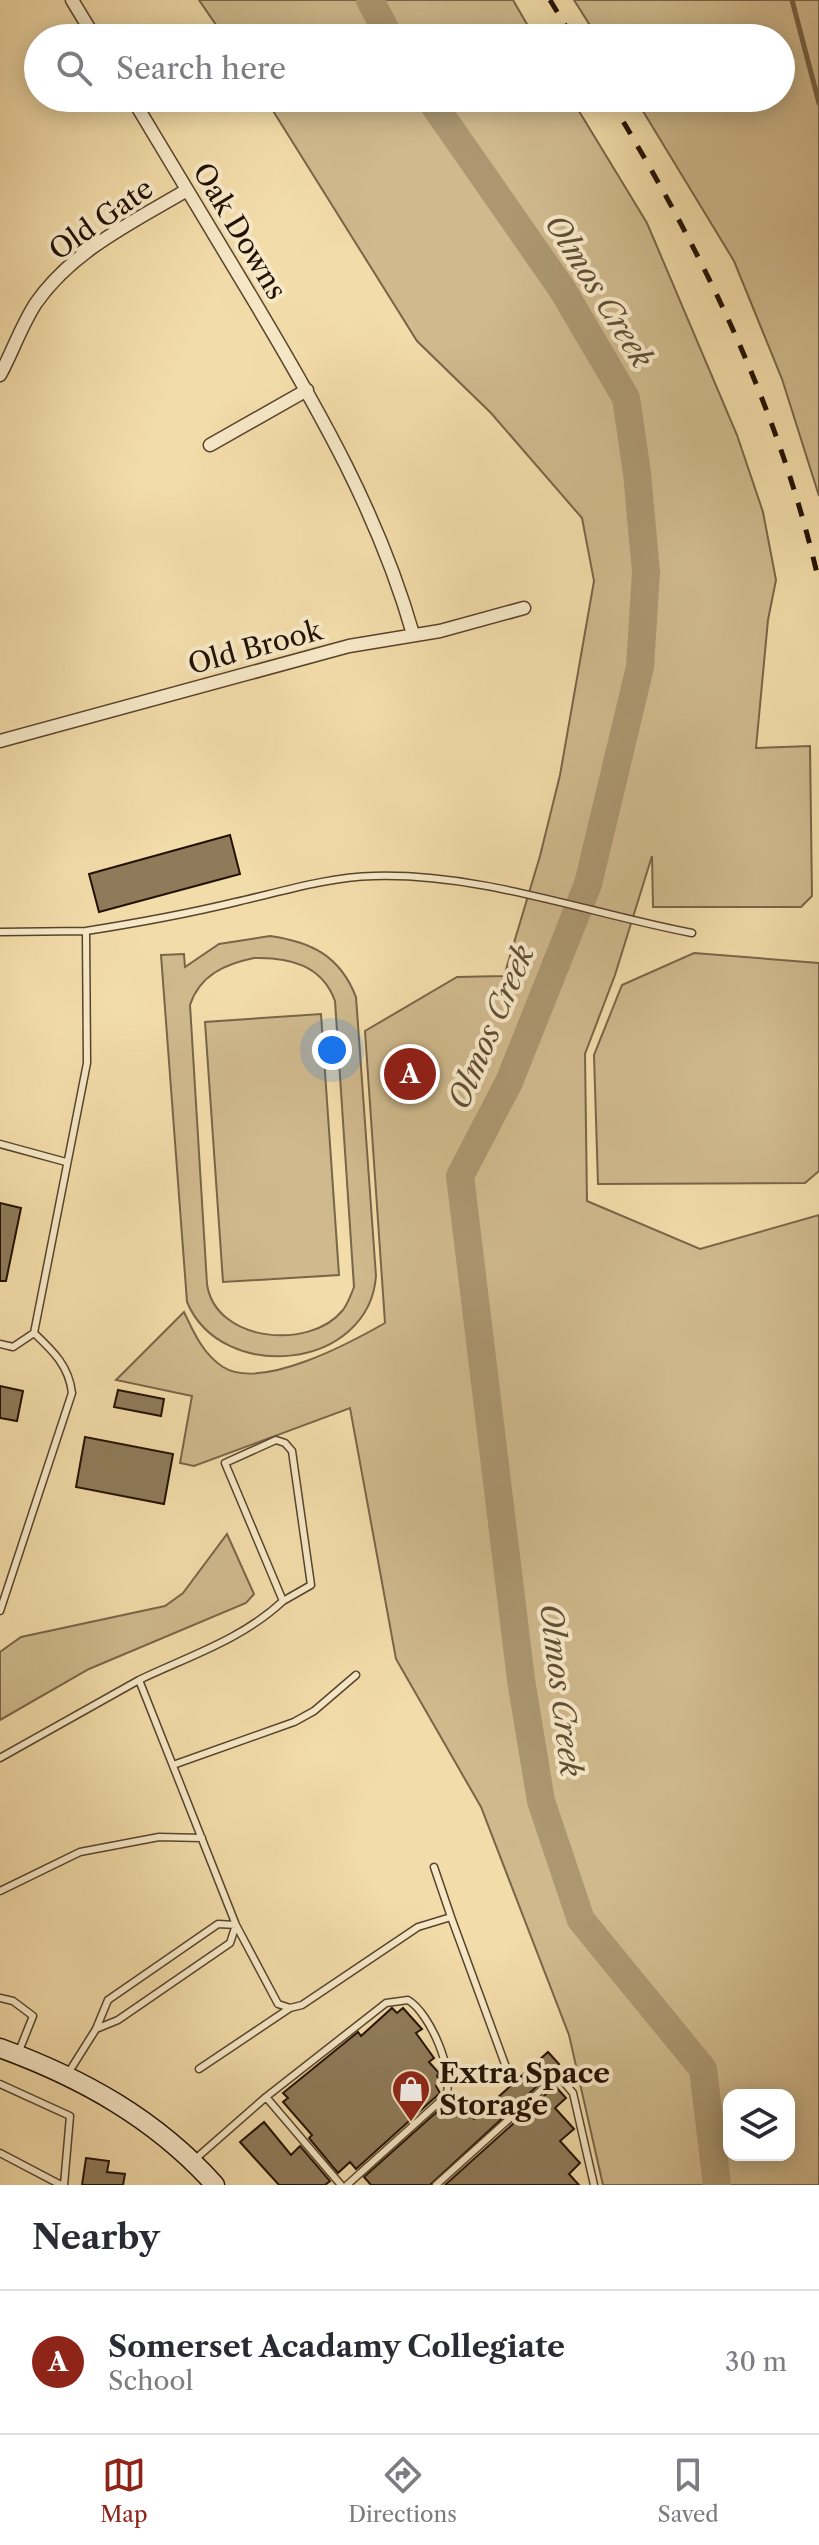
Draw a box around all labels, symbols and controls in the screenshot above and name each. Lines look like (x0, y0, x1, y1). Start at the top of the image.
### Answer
search box (24, 24, 795, 112)
icon: search (52, 46, 96, 90)
text: Search here (116, 50, 286, 87)
street label: Oak Downs (186, 157, 294, 305)
street label: Old Gate (43, 171, 159, 267)
water label: Olmos Creek (537, 207, 661, 375)
street label: Old Brook (184, 612, 327, 681)
water label: Olmos Creek (440, 939, 542, 1114)
your location (312, 1030, 352, 1070)
pin: A (384, 1044, 436, 1104)
water label: Olmos Creek (532, 1601, 590, 1779)
place label: Extra Space Storage (439, 2056, 610, 2122)
shop icon: Extra Space Storage (390, 2068, 432, 2123)
map controls (723, 2089, 795, 2161)
button: layers (723, 2089, 795, 2161)
text: Nearby (32, 2216, 160, 2258)
text: Somerset Acadamy Collegiate (108, 2328, 565, 2365)
text: A (48, 2346, 68, 2378)
text: 30 m (725, 2346, 787, 2378)
text: School (108, 2365, 193, 2397)
tab: Map (100, 2453, 148, 2528)
tab: Directions (348, 2453, 457, 2528)
tab: Saved (658, 2453, 719, 2528)

